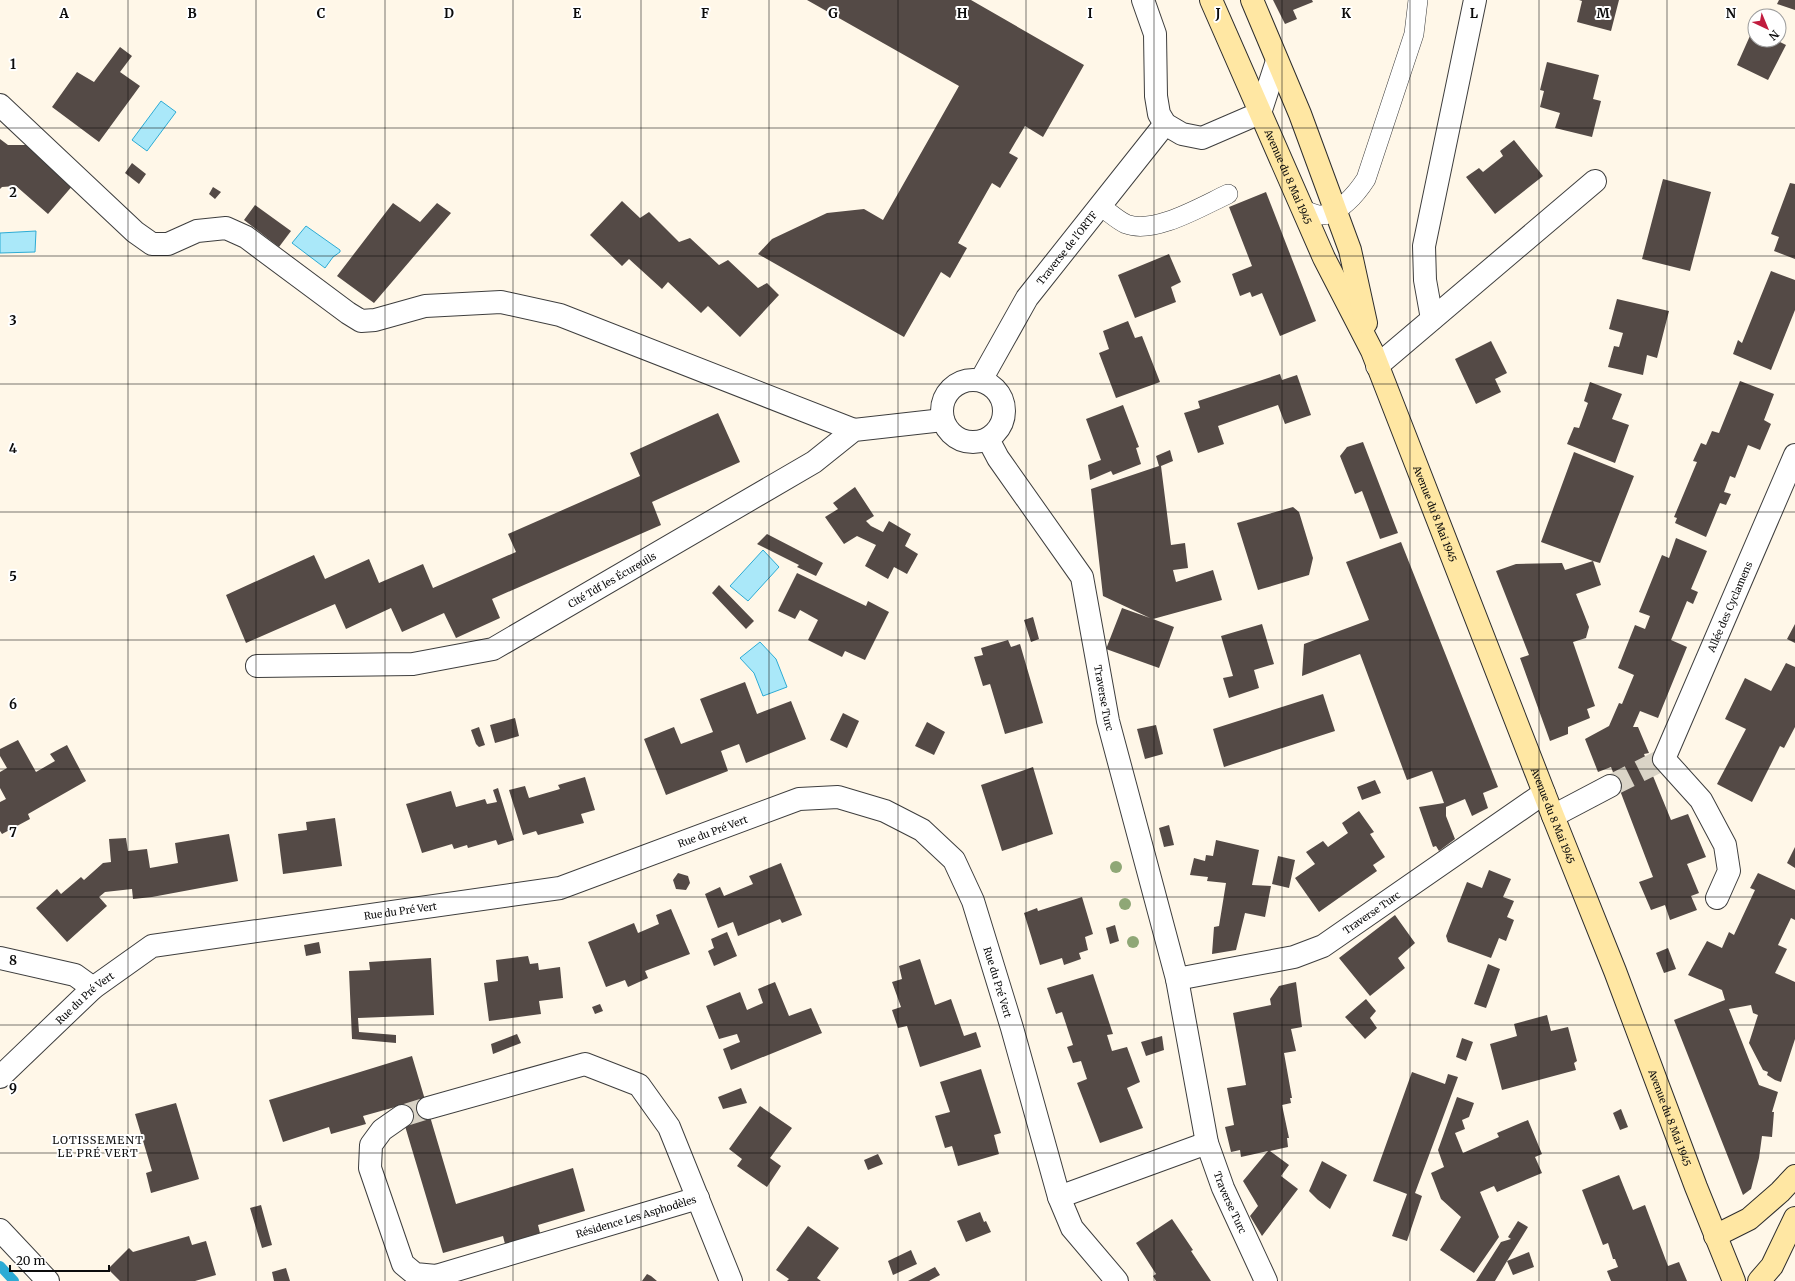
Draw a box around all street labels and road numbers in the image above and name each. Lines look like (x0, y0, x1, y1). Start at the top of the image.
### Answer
street label: Avenue du 8 Mai 1945 (1262, 126, 1315, 226)
street label: Traverse de l'ORTF (1034, 208, 1100, 287)
street label: Avenue du 8 Mai 1945 (1410, 463, 1460, 564)
street label: Cité Tdf les Écureuils (565, 549, 658, 611)
street label: Allée des Cyclamens (1704, 559, 1755, 655)
street label: Traverse Turc (1092, 664, 1117, 732)
street label: Avenue du 8 Mai 1945 (1528, 765, 1578, 866)
street label: Rue du Pré Vert (676, 812, 749, 850)
street label: Traverse Turc (1340, 888, 1403, 937)
street label: Rue du Pré Vert (363, 899, 438, 922)
street label: Rue du Pré Vert (981, 945, 1015, 1019)
street label: Rue du Pré Vert (53, 969, 116, 1027)
street label: Avenue du 8 Mai 1945 (1646, 1067, 1694, 1168)
street label: Traverse Turc (1211, 1169, 1250, 1236)
street label: Résidence Les Asphodèles (574, 1192, 698, 1240)

